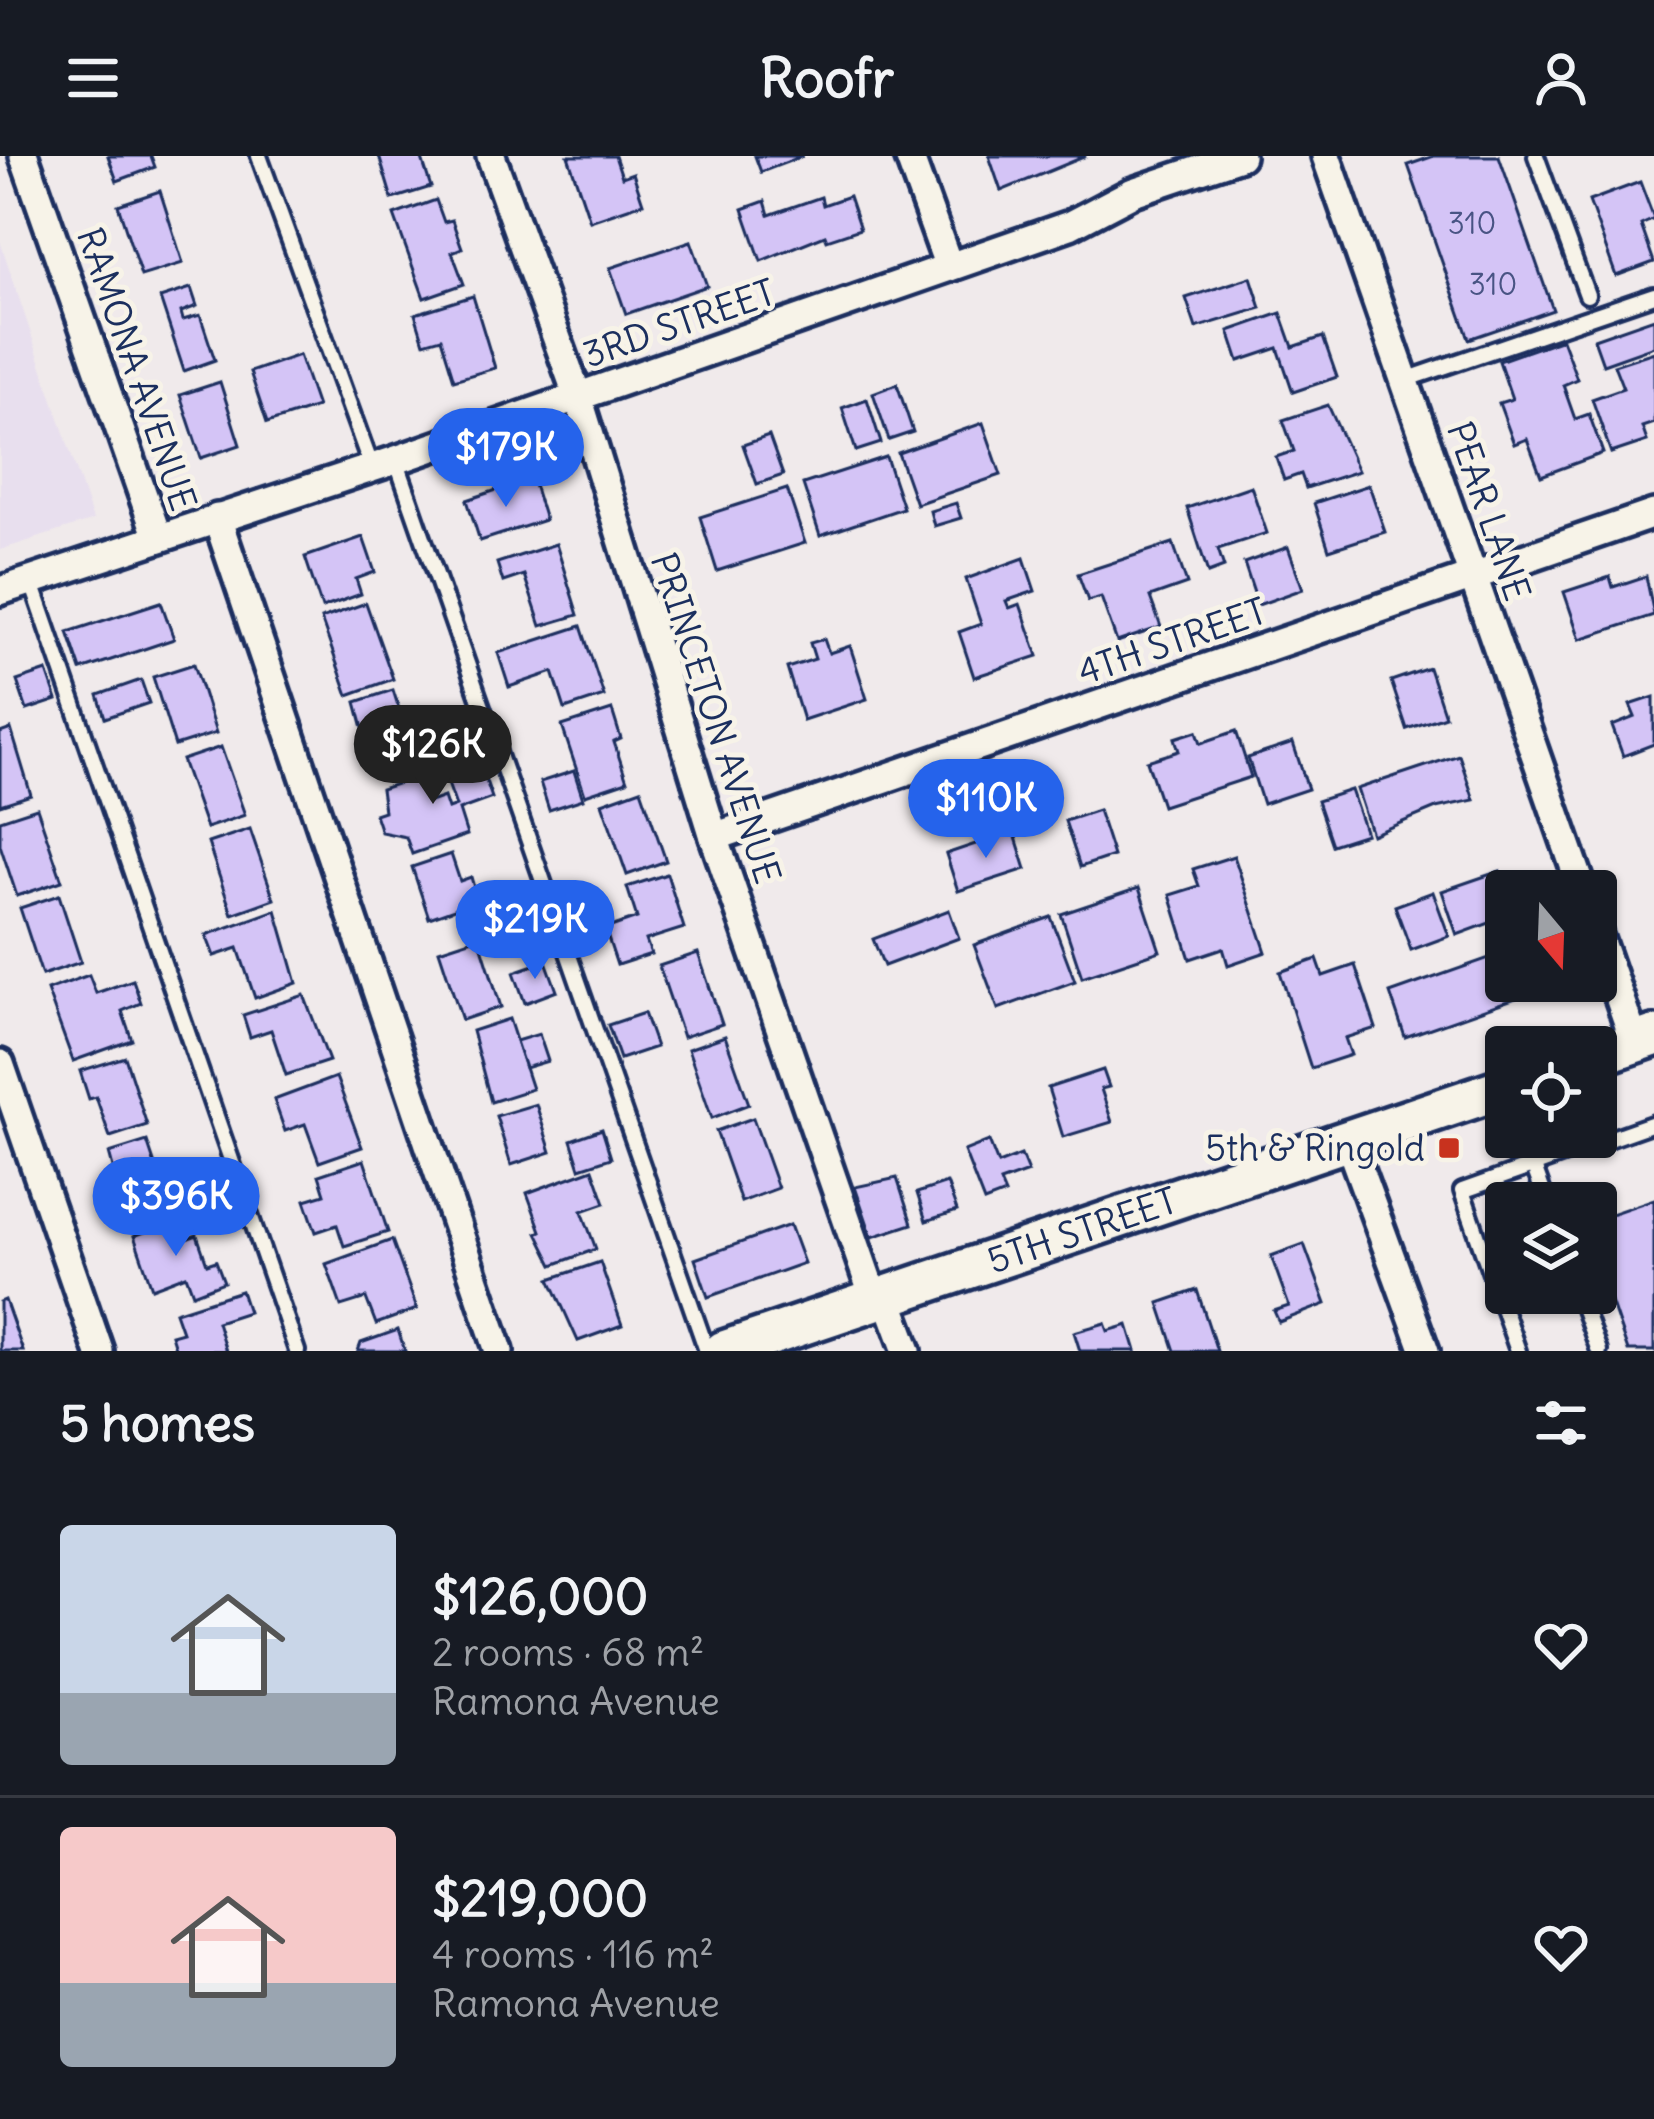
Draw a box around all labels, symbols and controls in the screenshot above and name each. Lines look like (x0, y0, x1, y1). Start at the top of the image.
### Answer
text: Roofr (760, 44, 894, 112)
icon: menu (60, 45, 126, 111)
icon: person (1528, 45, 1594, 111)
house number: 310 (1448, 204, 1496, 242)
street label: RAMONA AVENUE (67, 222, 206, 516)
house number: 310 (1469, 265, 1517, 303)
street label: 3RD STREET (577, 270, 781, 377)
pin: $179K (422, 408, 590, 510)
street label: PEAR LANE (1437, 416, 1540, 606)
text: $179K (455, 422, 557, 471)
street label: PRINCETON AVENUE (641, 547, 790, 889)
street label: 4TH STREET (1072, 588, 1272, 695)
pin: $126K (349, 705, 517, 807)
text: $126K (381, 719, 485, 768)
pin: $110K (902, 759, 1070, 861)
text: $110K (935, 773, 1037, 822)
north arrow (1485, 870, 1617, 1002)
map controls (1485, 870, 1617, 1314)
pin: $219K (451, 880, 619, 982)
text: $219K (483, 894, 588, 943)
button: locate (1485, 1026, 1617, 1158)
place label: 5th & Ringold (1205, 1126, 1425, 1171)
marker: 5th & Ringold (1436, 1135, 1462, 1161)
pin: $396K (92, 1157, 260, 1259)
text: $396K (120, 1171, 232, 1220)
street label: 5TH STREET (982, 1178, 1183, 1283)
button: layers (1485, 1182, 1617, 1314)
icon: filters (1528, 1390, 1594, 1456)
text: 5 homes (60, 1391, 255, 1455)
text: $126,000 (432, 1564, 648, 1628)
icon: home (156, 1573, 300, 1717)
icon: heart (1528, 1612, 1594, 1678)
text: 2 rooms · 68 m² (432, 1628, 704, 1677)
text: Ramona Avenue (432, 1677, 720, 1726)
text: $219,000 (432, 1866, 648, 1930)
icon: home (156, 1875, 300, 2019)
icon: heart (1528, 1914, 1594, 1980)
text: 4 rooms · 116 m² (432, 1930, 714, 1979)
text: Ramona Avenue (432, 1979, 720, 2028)

